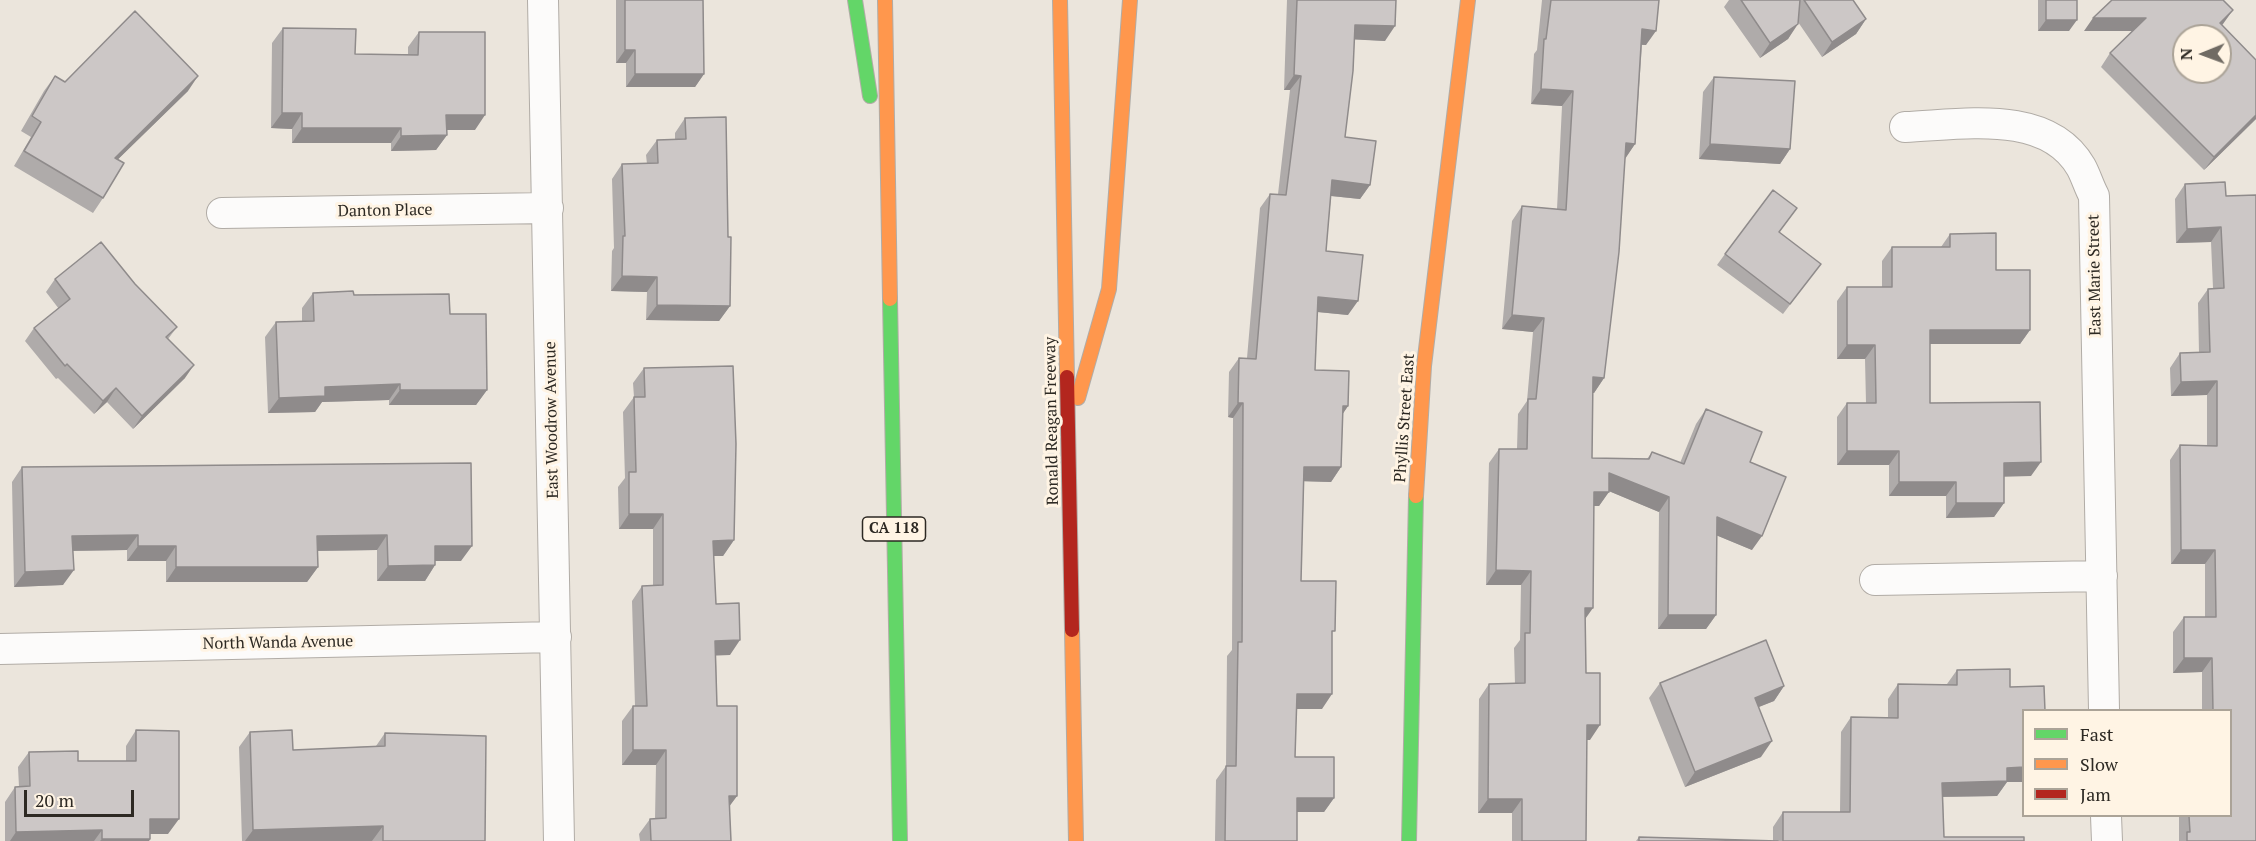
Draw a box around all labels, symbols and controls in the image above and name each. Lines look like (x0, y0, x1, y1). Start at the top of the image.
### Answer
north arrow (2172, 24, 2232, 84)
text: N (2175, 48, 2197, 61)
street label: Danton Place (337, 201, 433, 221)
street label: East Marie Street (2084, 214, 2106, 336)
street label: Ronald Reagan Freeway (1041, 337, 1063, 505)
street label: East Woodrow Avenue (541, 341, 563, 499)
street label: Phyllis Street East (1391, 353, 1419, 483)
road number: CA 118 (862, 517, 926, 541)
street label: North Wanda Avenue (203, 632, 353, 654)
legend (2022, 709, 2232, 817)
text: Fast (2080, 722, 2113, 746)
text: Slow (2080, 752, 2118, 776)
scale bar (27, 778, 136, 816)
text: Jam (2080, 782, 2111, 806)
text: 20 m (35, 788, 74, 812)

